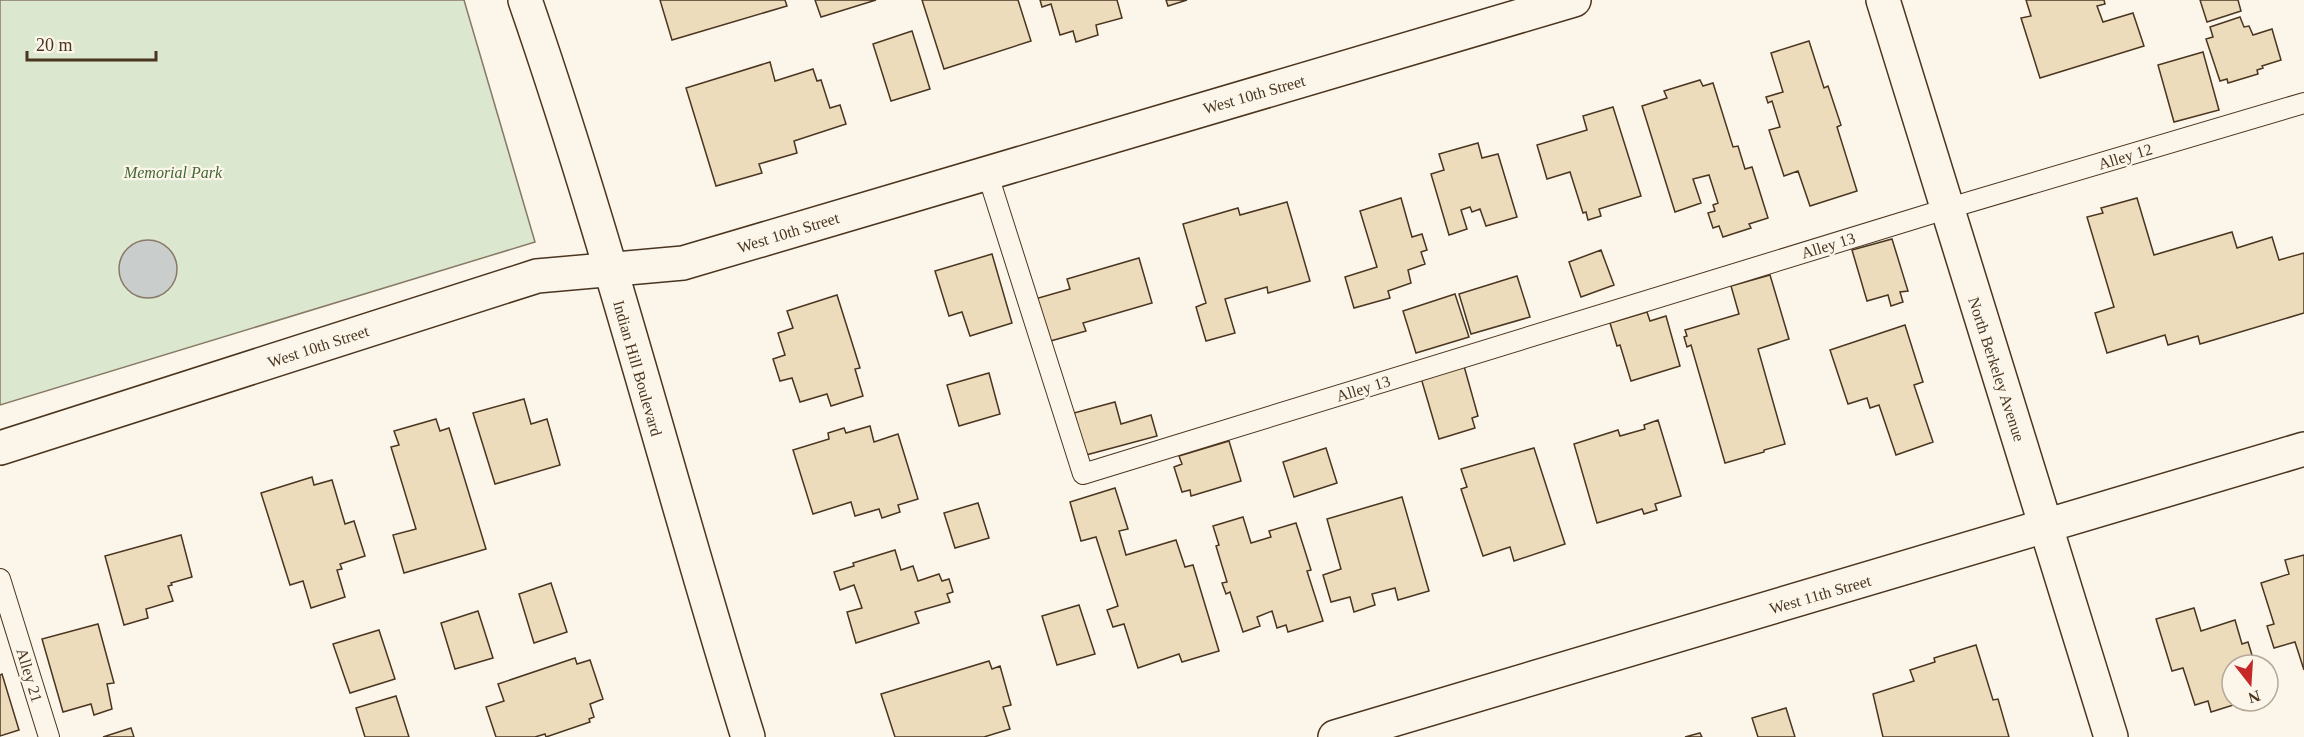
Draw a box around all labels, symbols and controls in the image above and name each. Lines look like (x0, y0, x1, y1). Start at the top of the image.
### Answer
scale bar (27, 24, 156, 62)
text: 20 m (36, 35, 73, 55)
street label: West 10th Street (1201, 72, 1308, 117)
street label: Alley 12 (2096, 140, 2154, 174)
park label: Memorial Park (123, 164, 223, 181)
street label: West 10th Street (735, 209, 842, 256)
street label: Alley 13 (1799, 229, 1857, 263)
street label: North Berkeley Avenue (1964, 295, 2028, 444)
street label: Indian Hill Boulevard (610, 298, 665, 438)
street label: West 10th Street (265, 322, 371, 371)
street label: Alley 13 (1334, 372, 1392, 406)
street label: West 11th Street (1767, 572, 1873, 617)
street label: Alley 21 (12, 646, 46, 704)
north arrow (2220, 653, 2280, 713)
text: N (2246, 687, 2262, 707)

